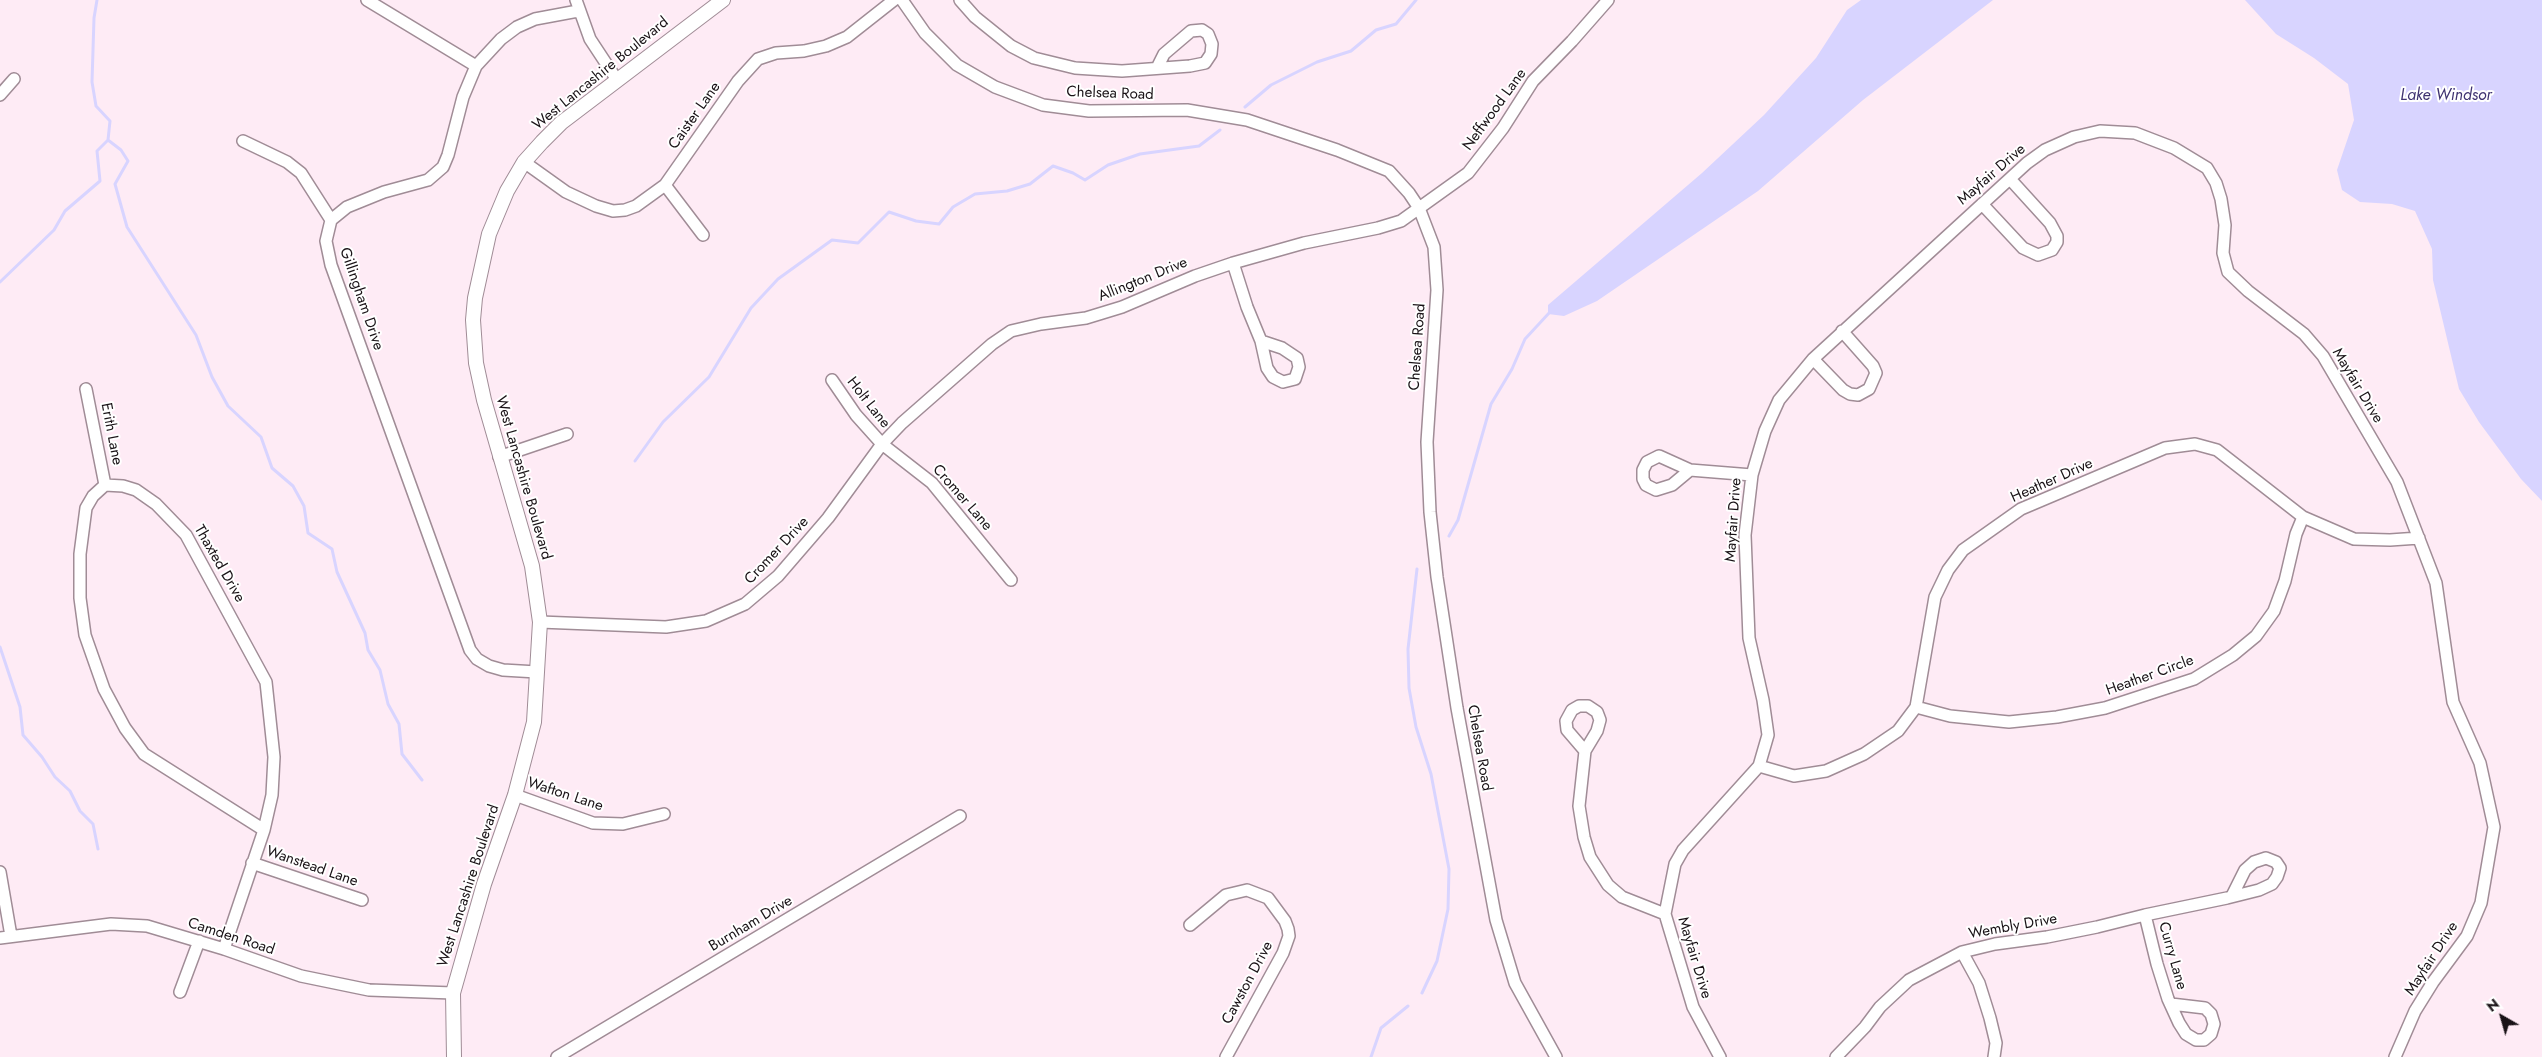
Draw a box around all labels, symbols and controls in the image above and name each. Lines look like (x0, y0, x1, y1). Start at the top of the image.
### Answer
street label: West Lancashire Boulevard (529, 14, 673, 134)
street label: Neffwood Lane (1459, 66, 1531, 154)
street label: Caister Lane (665, 79, 725, 153)
street label: Chelsea Road (1066, 83, 1154, 105)
water label: Lake Windsor (2400, 86, 2492, 106)
street label: Mayfair Drive (1954, 141, 2030, 209)
street label: Gillingham Drive (335, 245, 387, 353)
street label: Allington Drive (1096, 254, 1190, 306)
street label: Chelsea Road (1406, 303, 1430, 391)
street label: Mayfair Drive (2328, 345, 2386, 427)
street label: Holt Lane (842, 374, 894, 432)
street label: West Lancashire Boulevard (491, 394, 555, 562)
street label: Erith Lane (96, 401, 126, 467)
street label: Heather Drive (2008, 455, 2096, 507)
street label: Cromer Lane (928, 461, 996, 535)
street label: Mayfair Drive (1722, 477, 1746, 563)
street label: Cromer Drive (741, 513, 813, 589)
street label: Thaxted Drive (190, 522, 248, 606)
street label: Heather Circle (2104, 652, 2196, 700)
street label: Chelsea Road (1463, 704, 1495, 792)
street label: Wafton Lane (525, 774, 605, 816)
street label: West Lancashire Boulevard (434, 803, 504, 969)
street label: Wanstead Lane (264, 843, 360, 891)
street label: Burnham Drive (706, 892, 796, 956)
street label: Wembly Drive (1967, 910, 2059, 944)
street label: Camden Road (185, 915, 277, 959)
street label: Mayfair Drive (1673, 915, 1715, 1001)
street label: Mayfair Drive (2401, 919, 2463, 999)
street label: Curry Lane (2154, 920, 2190, 992)
street label: Cawston Drive (1219, 939, 1277, 1027)
north arrow (2477, 992, 2527, 1042)
text: N (2482, 994, 2503, 1016)

